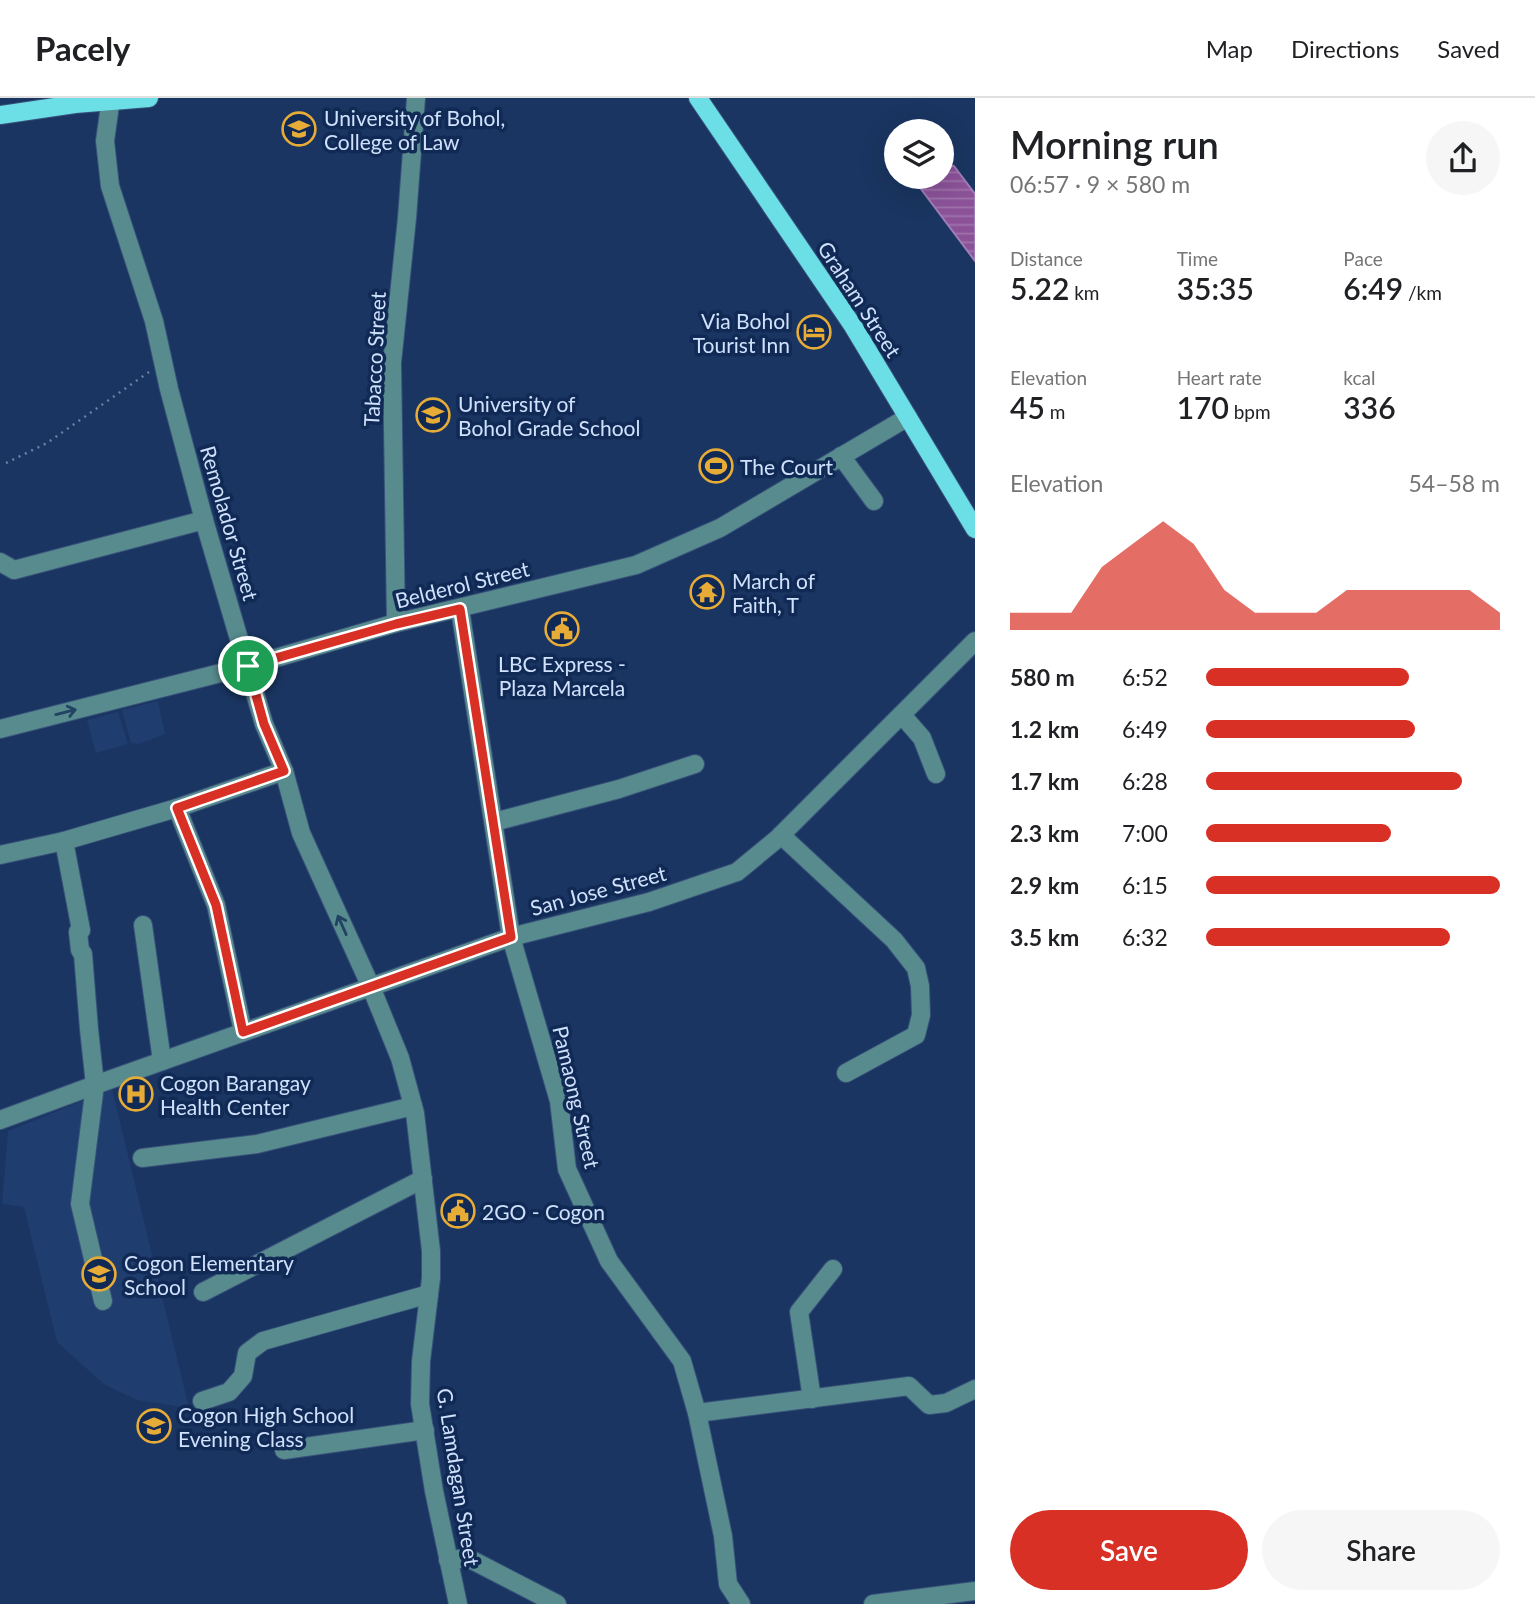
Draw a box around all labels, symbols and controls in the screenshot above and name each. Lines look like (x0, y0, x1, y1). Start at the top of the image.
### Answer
text: Pacely (35, 28, 131, 68)
text: Map (1206, 34, 1253, 63)
text: Directions (1291, 34, 1399, 63)
text: Saved (1437, 34, 1500, 63)
place label: University of Bohol, College of Law (324, 105, 505, 154)
school or university icon: University of Bohol, College of Law (280, 110, 318, 148)
map controls (884, 119, 954, 189)
button: layers (884, 119, 954, 189)
text: Morning run (1010, 121, 1219, 167)
button: share (1426, 121, 1500, 195)
text: 06:57 · 9 × 580 m (1010, 170, 1190, 198)
street label: Graham Street (813, 236, 907, 362)
text: Distance (1010, 247, 1083, 270)
text: Time (1177, 247, 1218, 270)
text: Pace (1343, 247, 1383, 270)
text: 5.22 (1010, 270, 1069, 306)
text: 35:35 (1177, 270, 1254, 306)
text: 6:49 (1343, 270, 1403, 306)
text: km (1069, 281, 1099, 304)
text: /km (1403, 281, 1442, 304)
street label: Tabacco Street (358, 291, 390, 427)
place label: Via Bohol Tourist Inn (693, 308, 790, 357)
hotel icon: Via Bohol Tourist Inn (795, 313, 833, 351)
text: Elevation (1010, 366, 1087, 389)
text: Heart rate (1177, 366, 1262, 389)
text: kcal (1343, 366, 1375, 389)
text: 45 (1010, 389, 1045, 425)
text: 170 (1177, 389, 1229, 425)
text: 336 (1343, 389, 1396, 425)
place label: University of Bohol Grade School (458, 391, 640, 440)
school or university icon: University of Bohol Grade School (414, 396, 452, 434)
text: m (1045, 400, 1065, 423)
text: bpm (1229, 400, 1271, 423)
street label: Remolador Street (196, 443, 264, 604)
sports icon: The Court (697, 447, 735, 485)
place label: The Court (740, 454, 833, 479)
text: Elevation (1010, 469, 1103, 497)
text: 54–58 m (1408, 469, 1500, 497)
street label: Belderol Street (392, 555, 532, 613)
place label: March of Faith, T (732, 568, 816, 617)
temple icon: March of Faith, T (688, 573, 726, 611)
public building icon: LBC Express - Plaza Marcela (543, 610, 581, 648)
pin (218, 636, 278, 696)
icon: arrive (229, 647, 267, 685)
place label: LBC Express - Plaza Marcela (498, 651, 626, 700)
text: 580 m (1010, 663, 1075, 691)
text: 6:52 (1122, 663, 1168, 691)
one-way arrow (54, 705, 77, 718)
text: 1.2 km (1010, 715, 1079, 743)
text: 6:49 (1122, 715, 1168, 743)
text: 1.7 km (1010, 767, 1079, 795)
text: 6:28 (1122, 767, 1168, 795)
text: 2.3 km (1010, 819, 1079, 847)
text: 7:00 (1122, 819, 1168, 847)
street label: San Jose Street (527, 860, 669, 920)
text: 2.9 km (1010, 871, 1079, 899)
text: 6:15 (1122, 871, 1168, 899)
one-way arrow (335, 915, 348, 936)
text: 3.5 km (1010, 923, 1079, 951)
text: 6:32 (1122, 923, 1168, 951)
street label: Pamaong Street (548, 1023, 606, 1171)
place label: Cogon Barangay Health Center (160, 1070, 311, 1119)
hospital icon: Cogon Barangay Health Center (117, 1075, 155, 1113)
public building icon: 2GO - Cogon (439, 1192, 477, 1230)
place label: 2GO - Cogon (482, 1199, 605, 1224)
place label: Cogon Elementary School (124, 1250, 294, 1299)
school or university icon: Cogon Elementary School (80, 1255, 118, 1293)
street label: G. Lamdagan Street (433, 1386, 486, 1568)
place label: Cogon High School Evening Class (178, 1402, 354, 1451)
school or university icon: Cogon High School Evening Class (135, 1407, 173, 1445)
button: Save (1010, 1510, 1248, 1590)
button: Share (1262, 1510, 1500, 1590)

